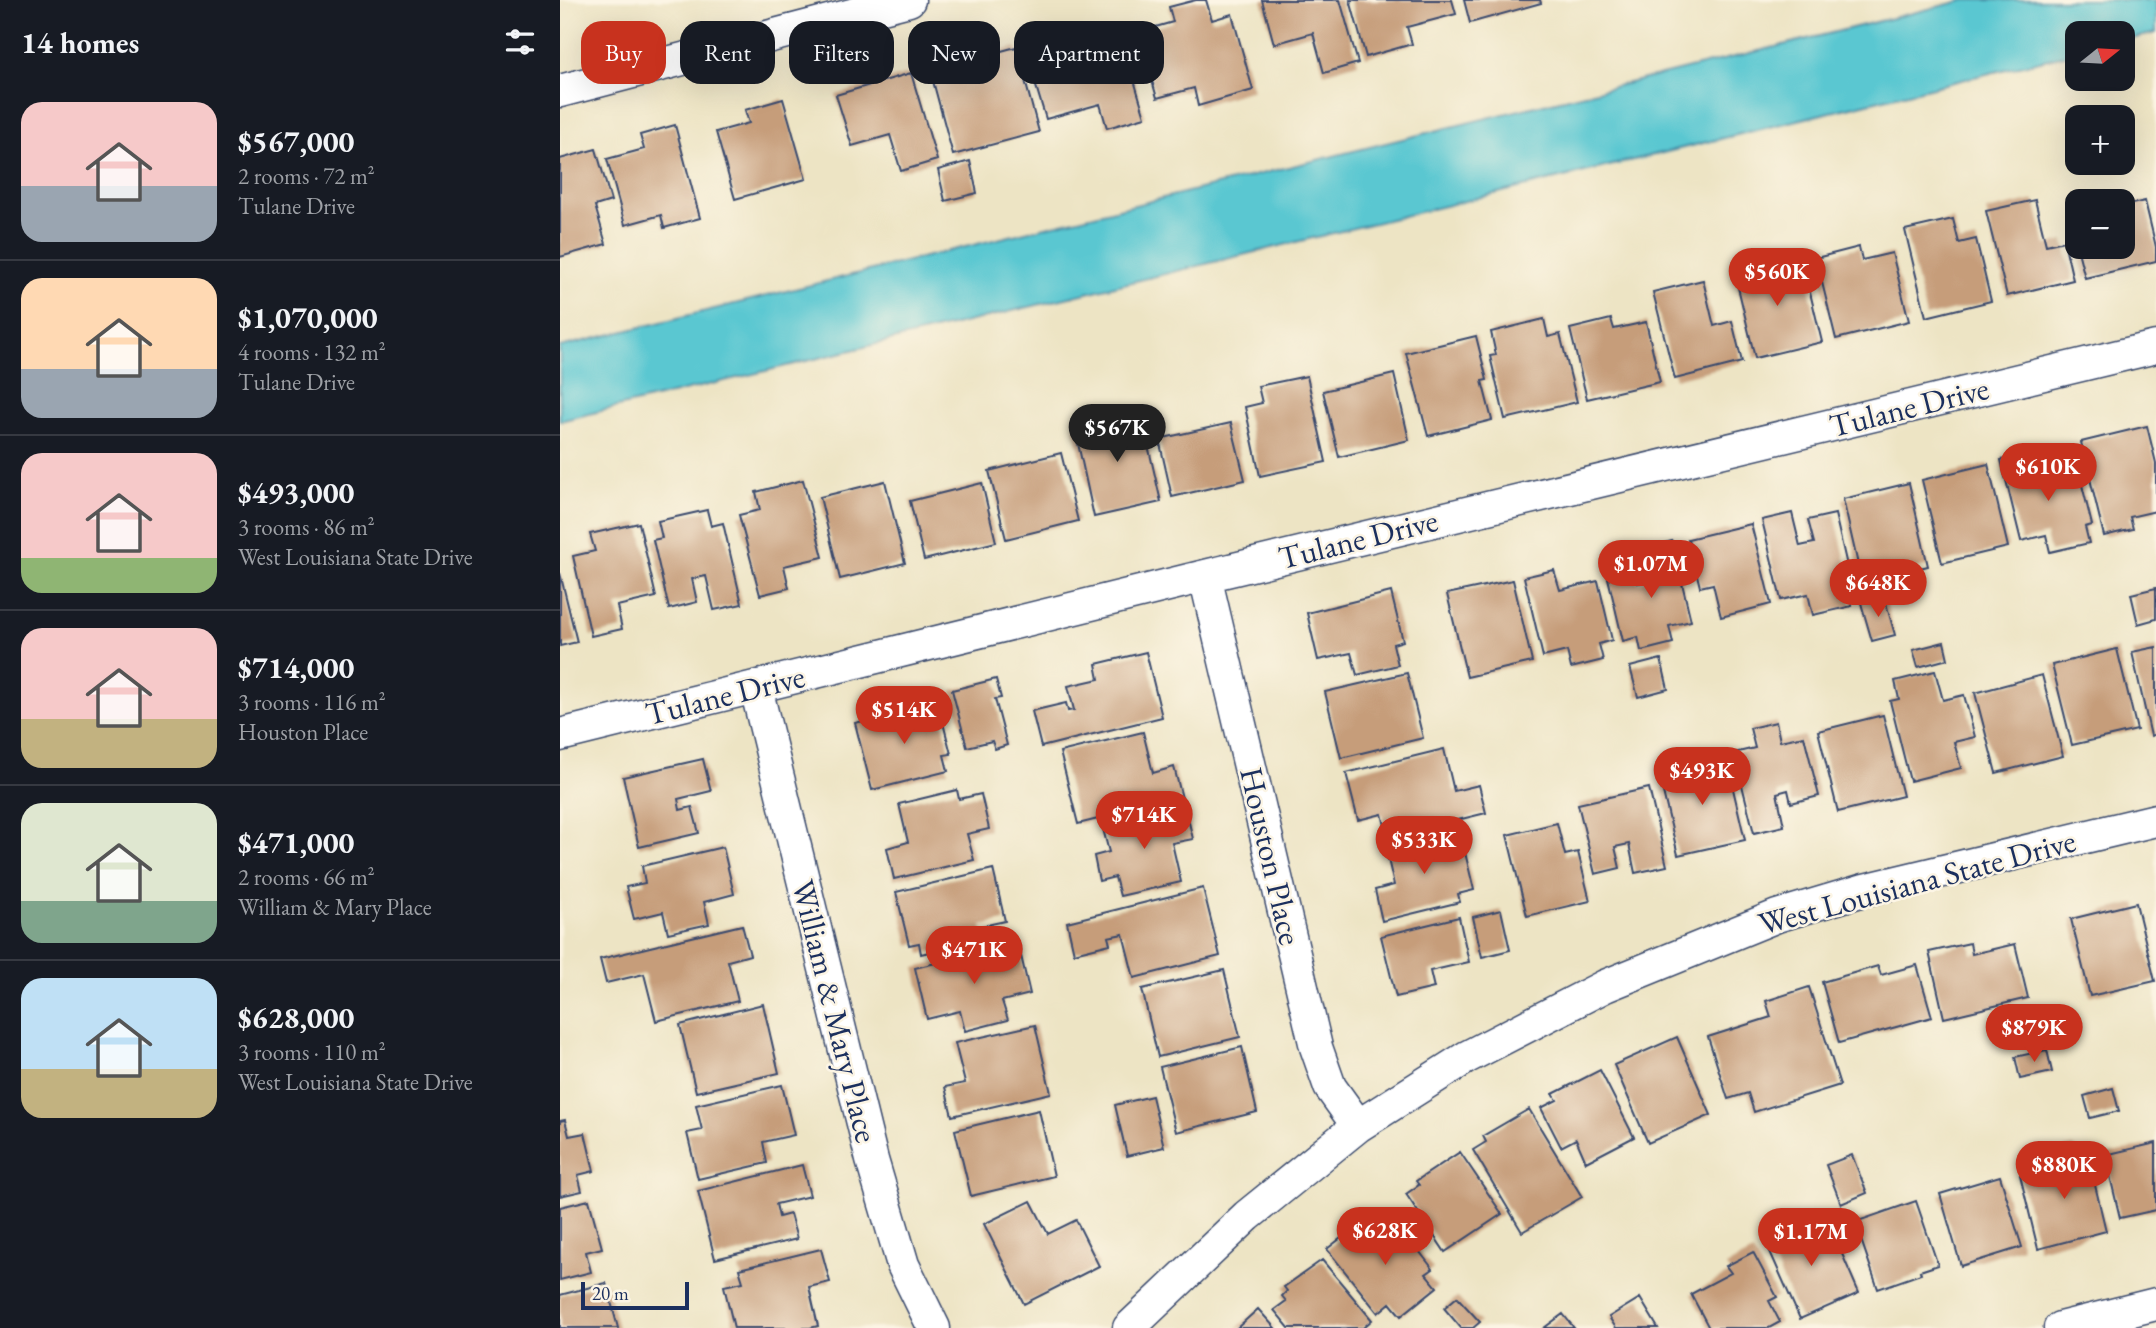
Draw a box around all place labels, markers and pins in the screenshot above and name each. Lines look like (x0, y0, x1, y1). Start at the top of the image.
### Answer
pin: $560K (1728, 248, 1826, 308)
pin: $567K (1068, 405, 1166, 464)
pin: $610K (1999, 444, 2097, 503)
pin: $1.07M (1594, 540, 1708, 600)
pin: $648K (1829, 560, 1927, 619)
pin: $514K (855, 686, 953, 746)
pin: $493K (1653, 748, 1751, 807)
pin: $714K (1095, 792, 1193, 851)
pin: $533K (1375, 816, 1473, 876)
pin: $471K (925, 926, 1023, 986)
pin: $879K (1985, 1004, 2083, 1064)
pin: $880K (2015, 1142, 2113, 1201)
pin: $628K (1336, 1208, 1434, 1267)
pin: $1.17M (1754, 1208, 1868, 1268)

